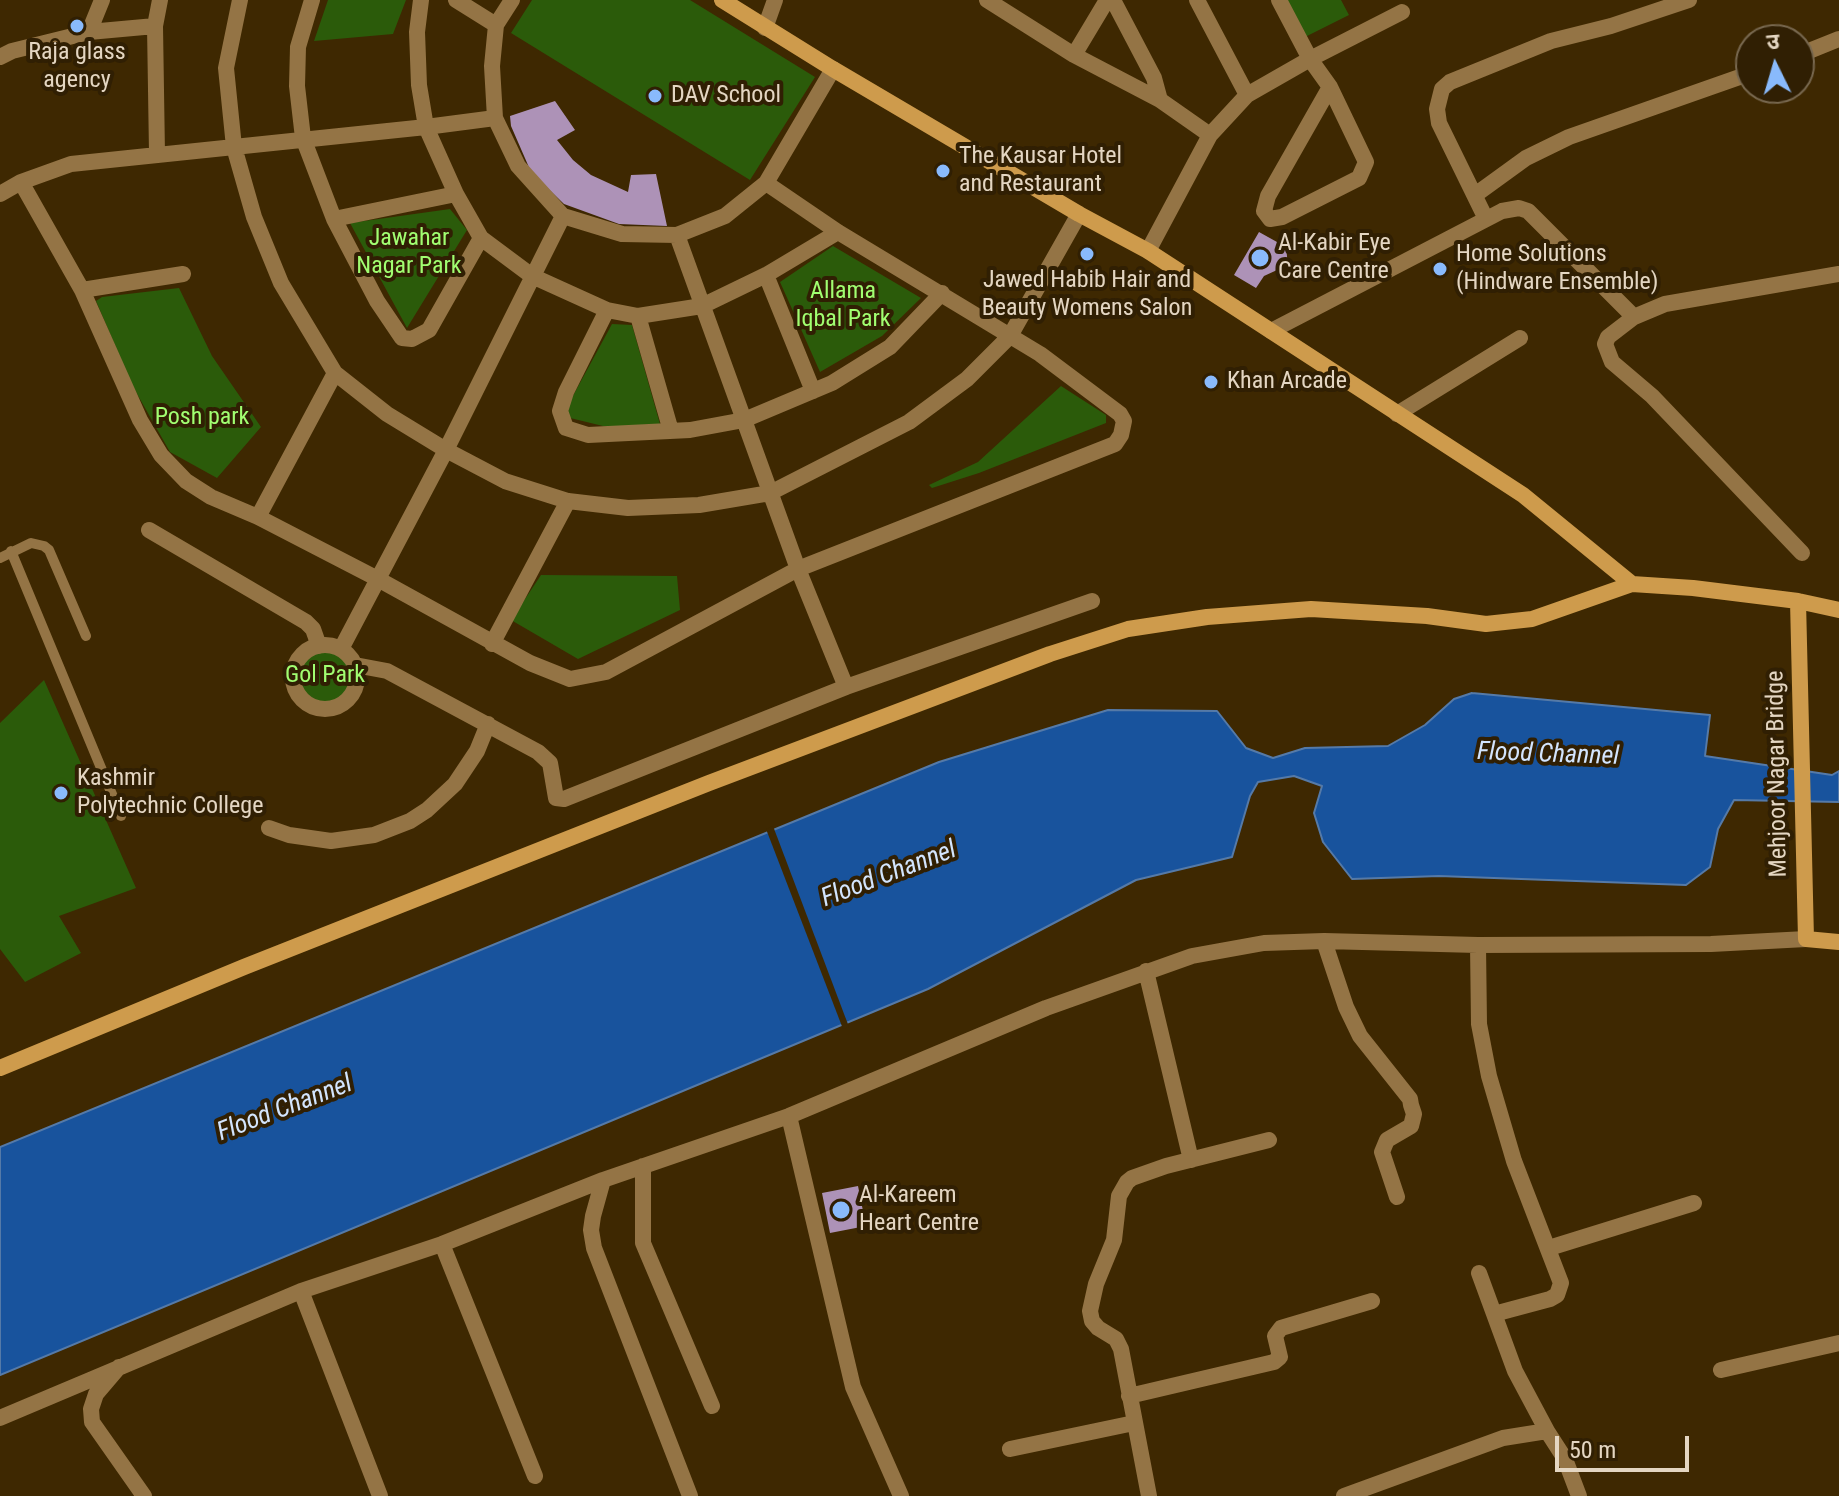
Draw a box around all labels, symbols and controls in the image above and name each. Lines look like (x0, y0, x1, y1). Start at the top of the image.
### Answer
marker: Raja glass agency (68, 17, 86, 35)
north arrow (1735, 24, 1815, 104)
text: उ (1766, 29, 1781, 55)
place label: Raja glass agency (28, 39, 126, 95)
place label: DAV School (671, 82, 781, 110)
marker: DAV School (646, 87, 664, 105)
place label: The Kausar Hotel and Restaurant (959, 143, 1122, 199)
marker: The Kausar Hotel and Restaurant (934, 162, 952, 180)
park label: Jawahar Nagar Park (356, 225, 462, 281)
place label: Al-Kabir Eye Care Centre (1278, 230, 1391, 286)
place label: Home Solutions (Hindware Ensemble) (1456, 241, 1658, 297)
marker: Jawed Habib Hair and Beauty Womens Salon (1078, 245, 1096, 263)
marker: Al-Kabir Eye Care Centre (1249, 247, 1271, 269)
marker: Home Solutions (Hindware Ensemble) (1431, 260, 1449, 278)
place label: Jawed Habib Hair and Beauty Womens Salon (982, 267, 1192, 323)
park label: Allama Iqbal Park (795, 278, 891, 334)
place label: Khan Arcade (1227, 368, 1347, 396)
marker: Khan Arcade (1202, 373, 1220, 391)
park label: Posh park (155, 404, 249, 432)
park label: Gol Park (285, 662, 365, 690)
street label: Mehjoor Nagar Bridge (1762, 670, 1794, 878)
water label: Flood Channel (1476, 737, 1620, 773)
place label: Kashmir Polytechnic College (77, 765, 263, 821)
marker: Kashmir Polytechnic College (52, 784, 70, 802)
water label: Flood Channel (817, 835, 961, 915)
water label: Flood Channel (213, 1069, 357, 1149)
place label: Al-Kareem Heart Centre (859, 1182, 979, 1238)
marker: Al-Kareem Heart Centre (830, 1199, 852, 1221)
scale bar (1559, 1420, 1693, 1470)
text: 50 m (1569, 1436, 1616, 1464)

